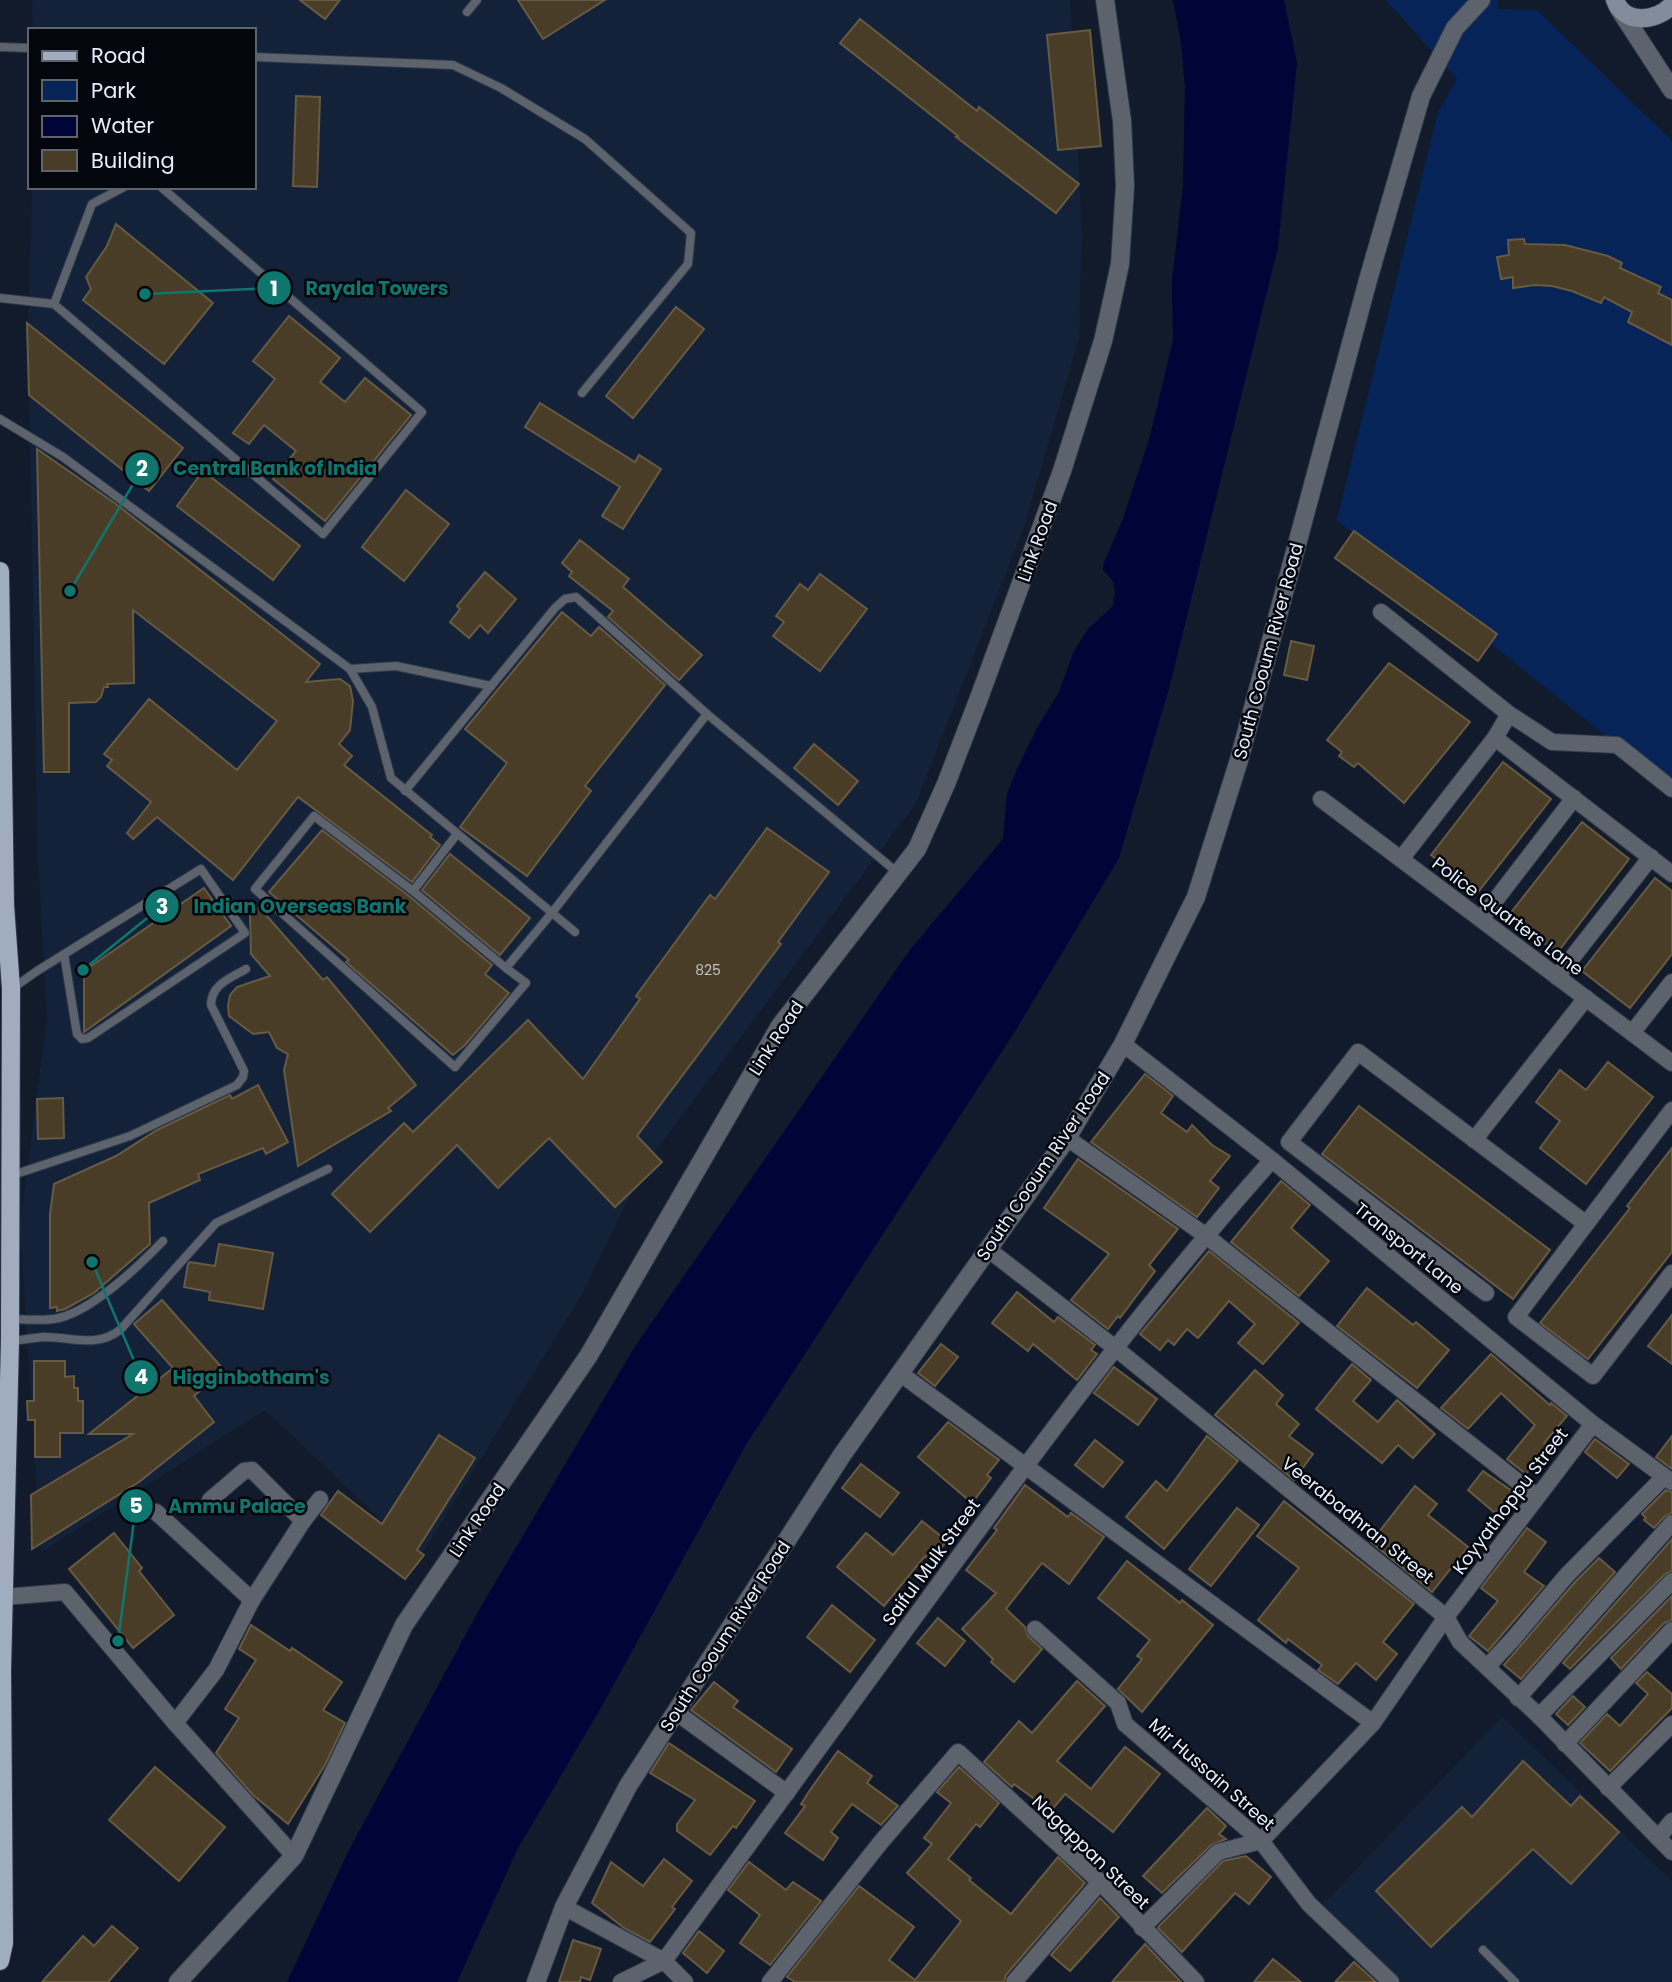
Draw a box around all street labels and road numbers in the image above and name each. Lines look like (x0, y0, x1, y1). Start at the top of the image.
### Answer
street label: Link Road (1011, 497, 1063, 585)
street label: South Cooum River Road (1227, 540, 1309, 762)
street label: Police Quarters Lane (1427, 851, 1589, 981)
street label: Link Road (742, 996, 810, 1080)
street label: South Cooum River Road (970, 1066, 1116, 1266)
street label: Transport Lane (1349, 1196, 1469, 1300)
street label: Koyyathoppu Street (1447, 1423, 1573, 1579)
street label: Veerabadhran Street (1277, 1451, 1439, 1589)
street label: Link Road (443, 1478, 511, 1562)
street label: Saiful Mulk Street (876, 1493, 986, 1631)
street label: South Cooum River Road (654, 1536, 796, 1736)
street label: Mir Hussain Street (1143, 1712, 1281, 1836)
street label: Nagappan Street (1027, 1789, 1155, 1915)

